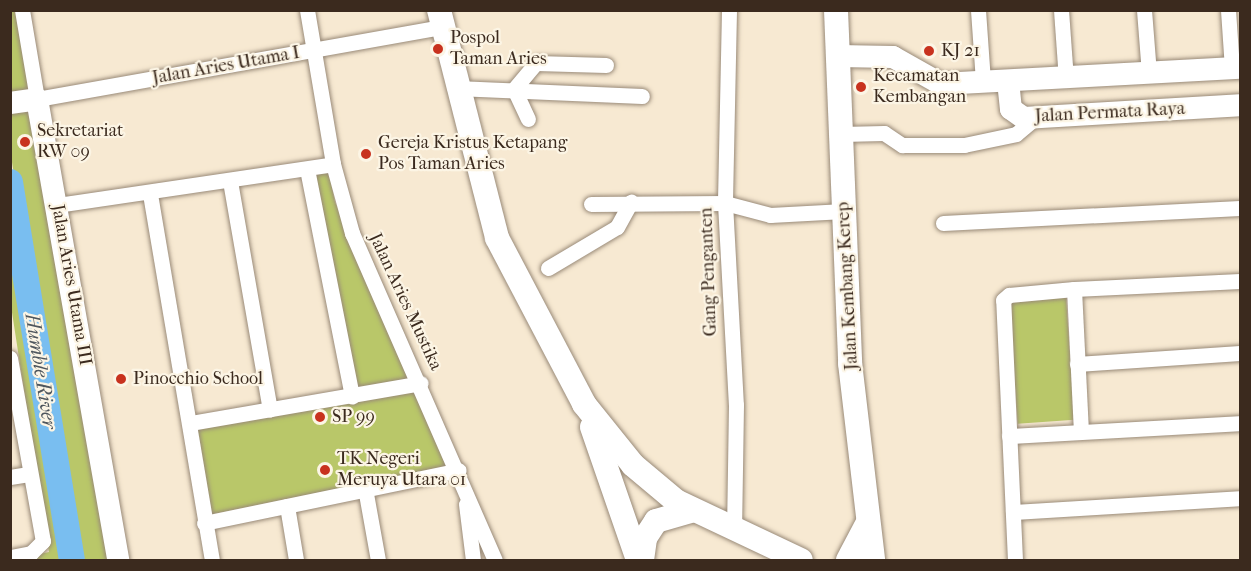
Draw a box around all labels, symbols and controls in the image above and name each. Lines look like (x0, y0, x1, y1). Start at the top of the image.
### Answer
place label: Pospol Taman Aries (450, 28, 547, 70)
place label: KJ 21 (941, 40, 980, 62)
street label: Jalan Aries Utama I (151, 42, 301, 90)
marker: Pospol Taman Aries (431, 42, 445, 56)
marker: KJ 21 (922, 44, 936, 58)
place label: Kecamatan Kembangan (873, 66, 966, 109)
marker: Kecamatan Kembangan (854, 80, 868, 94)
street label: Jalan Permata Raya (1034, 98, 1186, 128)
place label: Sekretariat RW 09 (37, 121, 123, 164)
place label: Gereja Kristus Ketapang Pos Taman Aries (378, 133, 567, 176)
marker: Sekretariat RW 09 (18, 135, 32, 149)
marker: Gereja Kristus Ketapang Pos Taman Aries (359, 147, 373, 161)
street label: Jalan Kembang Kerep (833, 201, 863, 371)
street label: Jalan Aries Utama III (46, 203, 96, 367)
street label: Gang Penganten (696, 207, 722, 337)
street label: Jalan Aries Mustika (364, 230, 446, 374)
water label: Humble River (20, 311, 62, 431)
place label: Pinocchio School (133, 368, 263, 390)
marker: Pinocchio School (114, 372, 128, 386)
place label: SP 99 (332, 406, 375, 428)
marker: SP 99 (313, 410, 327, 424)
place label: TK Negeri Meruya Utara 01 (337, 449, 466, 492)
marker: TK Negeri Meruya Utara 01 (318, 463, 332, 477)

